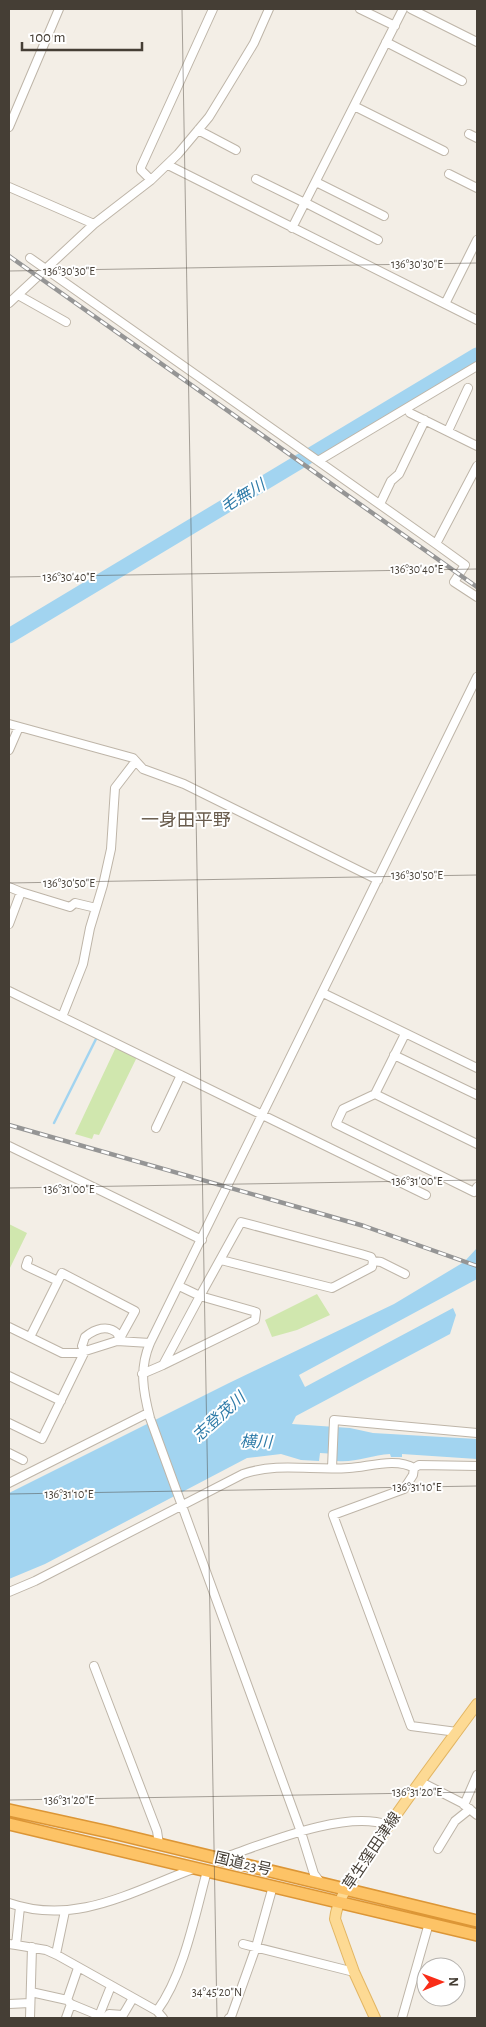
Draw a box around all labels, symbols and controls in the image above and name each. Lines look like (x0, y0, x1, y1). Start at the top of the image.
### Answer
scale bar (22, 20, 142, 52)
text: 100 m (30, 30, 65, 45)
text: 136°30'30"E (391, 258, 443, 270)
text: 136°30'30"E (43, 265, 95, 277)
water label: 毛無川 (218, 475, 269, 515)
text: 136°30'40"E (391, 563, 444, 575)
text: 136°30'40"E (43, 571, 96, 583)
district label: 一身田平野 (141, 810, 231, 830)
text: 136°30'50"E (391, 869, 443, 881)
text: 136°30'50"E (43, 877, 95, 889)
text: 136°31'00"E (391, 1175, 443, 1187)
text: 136°31'00"E (43, 1183, 95, 1195)
water label: 志登茂川 (189, 1388, 250, 1444)
water label: 横川 (240, 1432, 274, 1451)
text: 136°31'10"E (393, 1481, 442, 1493)
text: 136°31'10"E (45, 1488, 94, 1500)
text: 136°31'20"E (392, 1786, 442, 1798)
text: 136°31'20"E (44, 1794, 94, 1806)
street label: 草生窪田津線 (340, 1809, 403, 1893)
street label: 国道23号 (213, 1849, 273, 1878)
north arrow (416, 1957, 466, 2007)
text: N (446, 1977, 460, 1987)
text: 34°45'20"N (192, 1986, 242, 1998)

